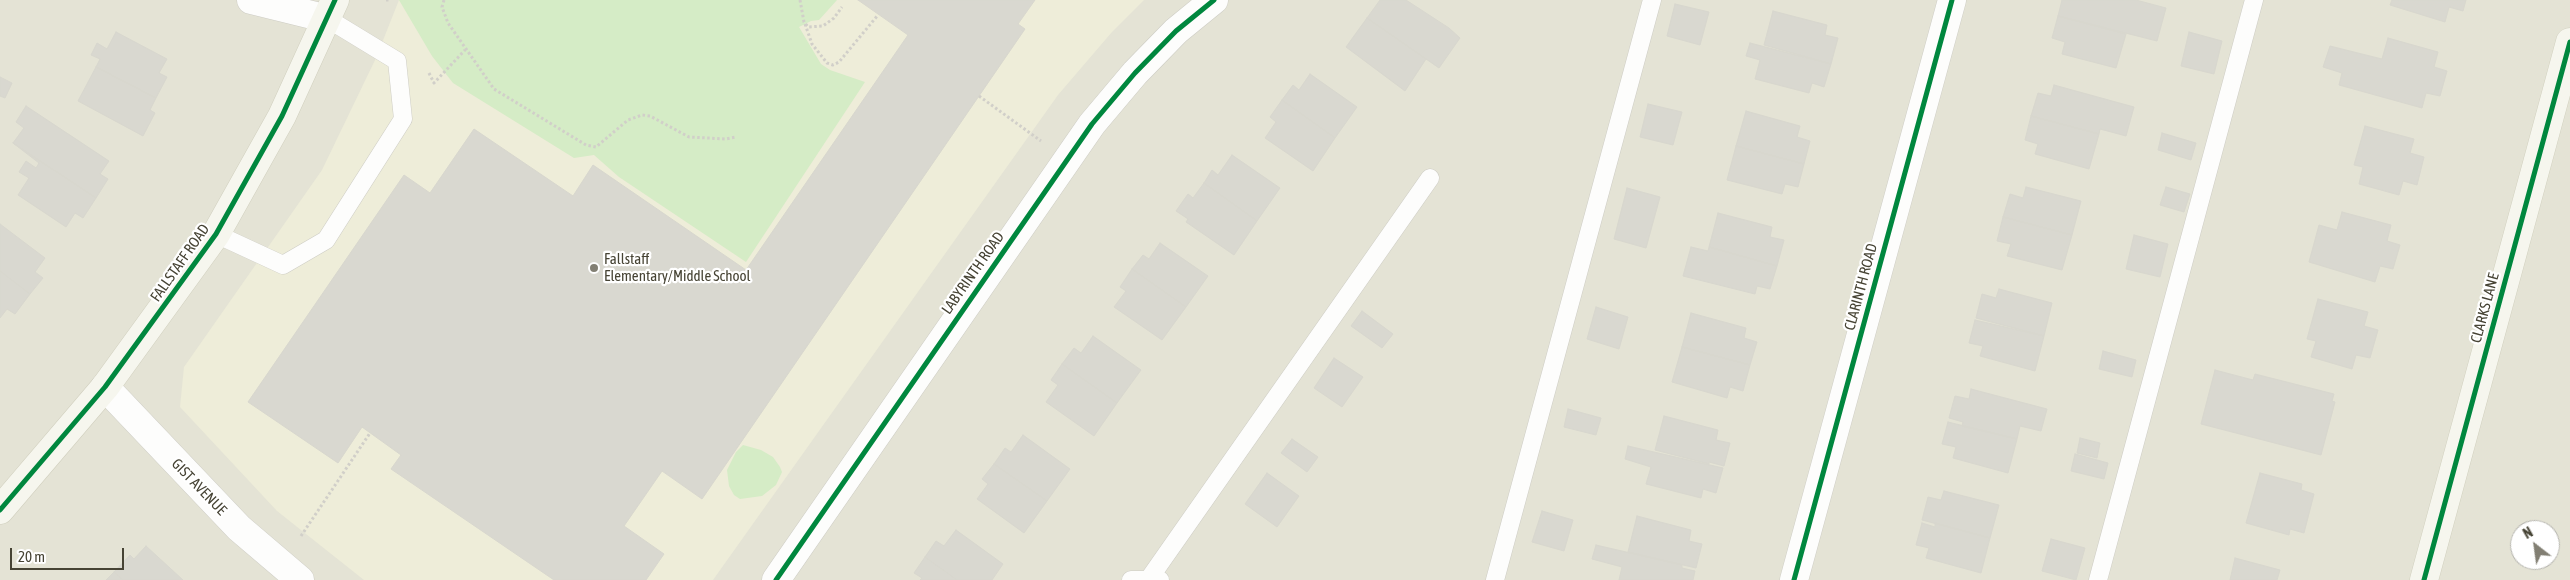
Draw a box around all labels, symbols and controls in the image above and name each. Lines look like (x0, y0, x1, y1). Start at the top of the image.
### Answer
street label: FALLSTAFF ROAD (147, 221, 213, 305)
street label: LABYRINTH ROAD (938, 228, 1008, 318)
street label: CLARINTH ROAD (1841, 242, 1881, 332)
place label: Fallstaff Elementary/Middle School (604, 250, 750, 285)
marker: Fallstaff Elementary/Middle School (588, 262, 600, 274)
street label: CLARKS LANE (2467, 271, 2503, 345)
street label: GIST AVENUE (168, 455, 230, 519)
north arrow (2510, 520, 2560, 570)
text: N (2520, 524, 2536, 542)
scale bar (12, 538, 126, 570)
text: 20 m (18, 548, 45, 565)

